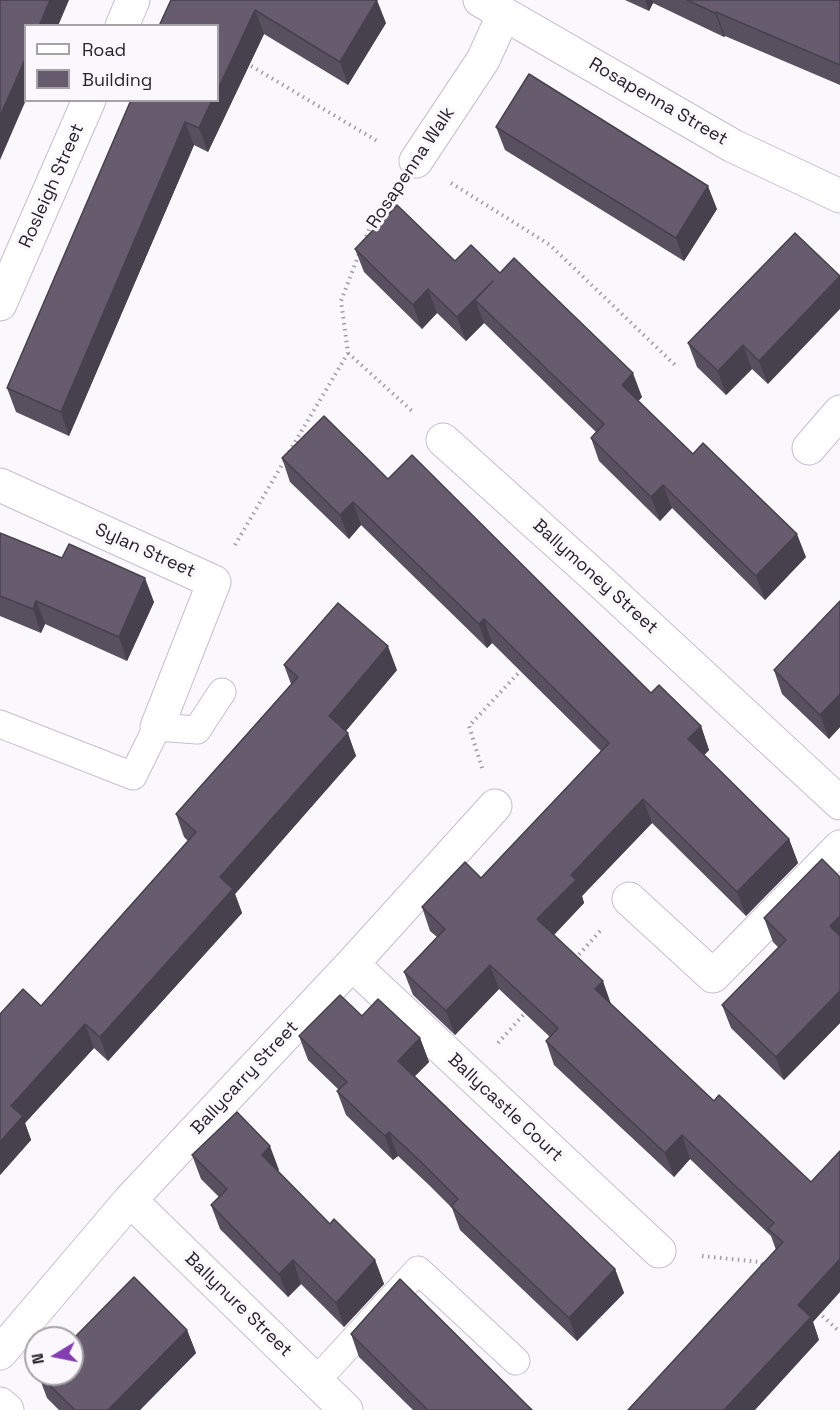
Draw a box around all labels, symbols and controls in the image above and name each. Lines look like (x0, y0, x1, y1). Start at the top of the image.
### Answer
legend (24, 24, 219, 102)
text: Road (82, 38, 126, 61)
street label: Rosapenna Street (585, 54, 731, 150)
text: Building (82, 68, 152, 91)
street label: Rosapenna Walk (362, 103, 460, 233)
street label: Rosleigh Street (15, 121, 89, 251)
street label: Ballymoney Street (528, 515, 662, 639)
street label: Sylan Street (92, 519, 198, 583)
street label: Ballycarry Street (187, 1017, 303, 1139)
street label: Ballycastle Court (443, 1049, 567, 1167)
street label: Ballynure Street (180, 1248, 296, 1362)
north arrow (24, 1326, 84, 1386)
text: N (26, 1352, 49, 1366)

